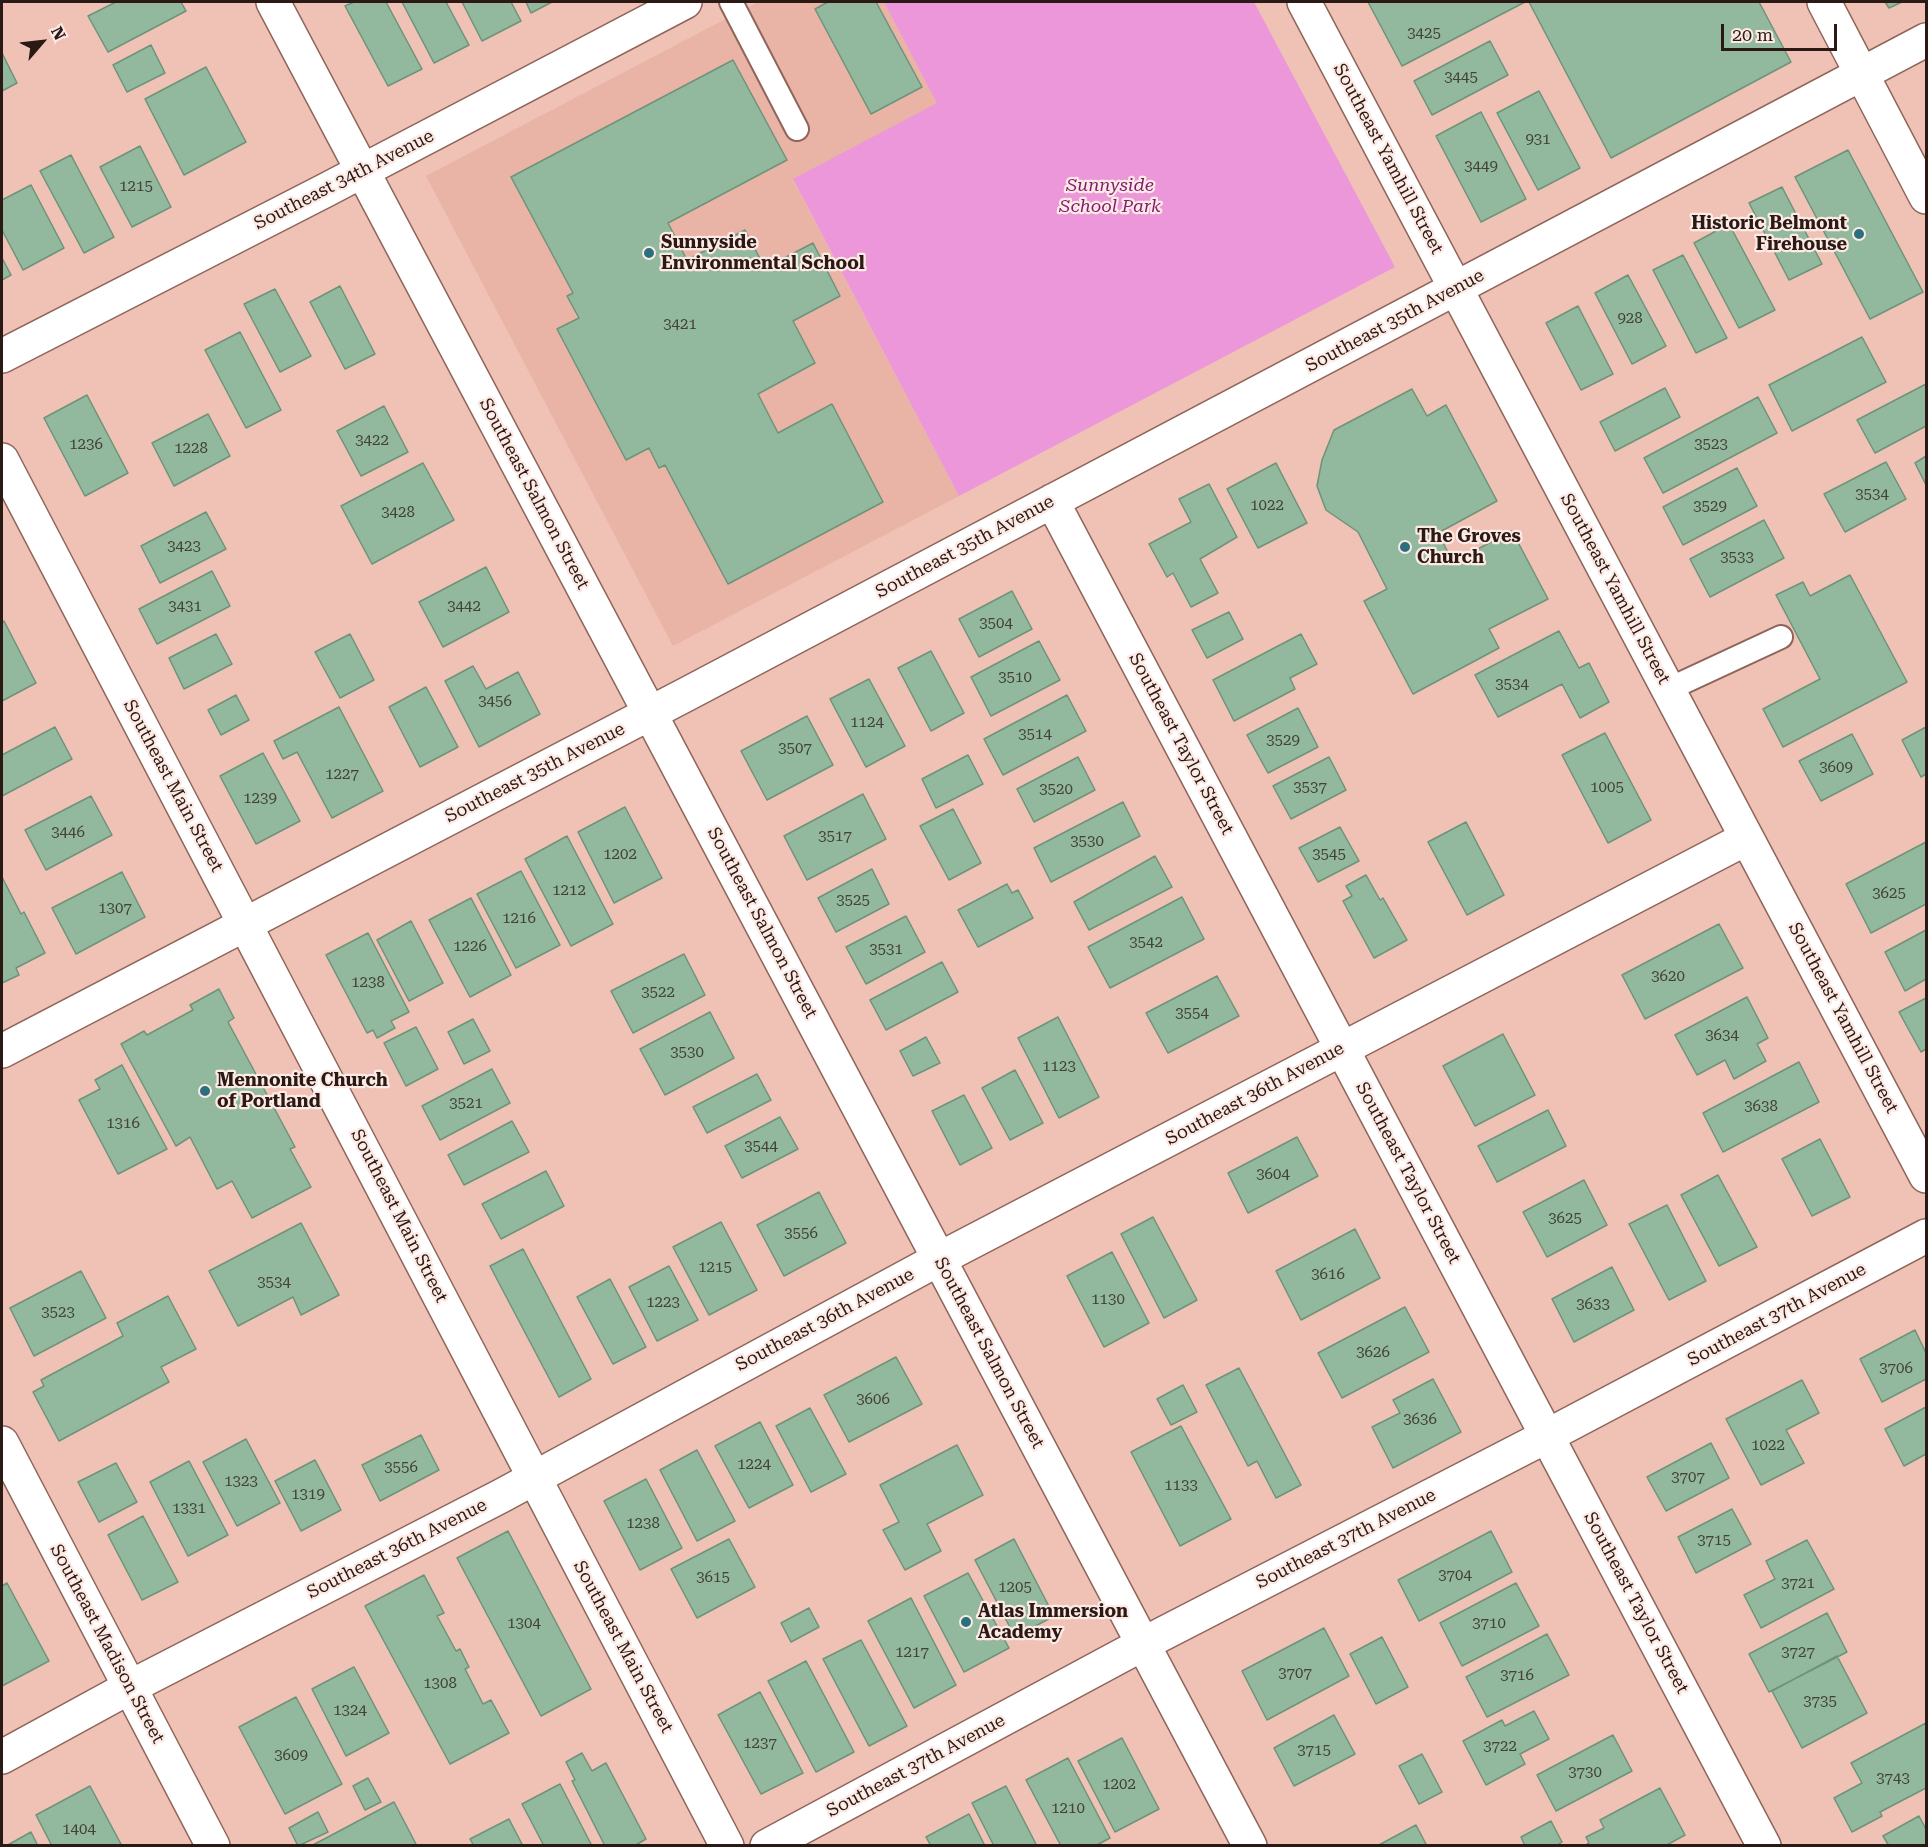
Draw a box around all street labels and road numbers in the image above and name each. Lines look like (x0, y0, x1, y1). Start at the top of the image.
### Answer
street label: Southeast Yamhill Street (1328, 60, 1448, 258)
street label: Southeast 34th Avenue (250, 125, 438, 235)
street label: Southeast 35th Avenue (1302, 265, 1488, 377)
street label: Southeast Salmon Street (474, 395, 594, 593)
street label: Southeast Yamhill Street (1555, 490, 1675, 688)
street label: Southeast 35th Avenue (872, 491, 1058, 603)
street label: Southeast Taylor Street (1124, 650, 1238, 838)
street label: Southeast Main Street (118, 696, 228, 876)
street label: Southeast 35th Avenue (441, 718, 629, 828)
street label: Southeast Salmon Street (702, 824, 822, 1022)
street label: Southeast Yamhill Street (1783, 919, 1903, 1117)
street label: Southeast 36th Avenue (1162, 1038, 1348, 1150)
street label: Southeast Taylor Street (1351, 1079, 1465, 1267)
street label: Southeast Main Street (346, 1126, 452, 1306)
street label: Southeast Salmon Street (929, 1254, 1049, 1452)
street label: Southeast 37th Avenue (1684, 1259, 1870, 1371)
street label: Southeast 36th Avenue (732, 1264, 918, 1376)
street label: Southeast 37th Avenue (1252, 1484, 1440, 1594)
street label: Southeast 36th Avenue (303, 1494, 491, 1604)
street label: Southeast Taylor Street (1579, 1509, 1693, 1697)
street label: Southeast Madison Street (45, 1541, 169, 1747)
street label: Southeast Main Street (568, 1557, 678, 1737)
street label: Southeast 37th Avenue (823, 1710, 1009, 1822)

